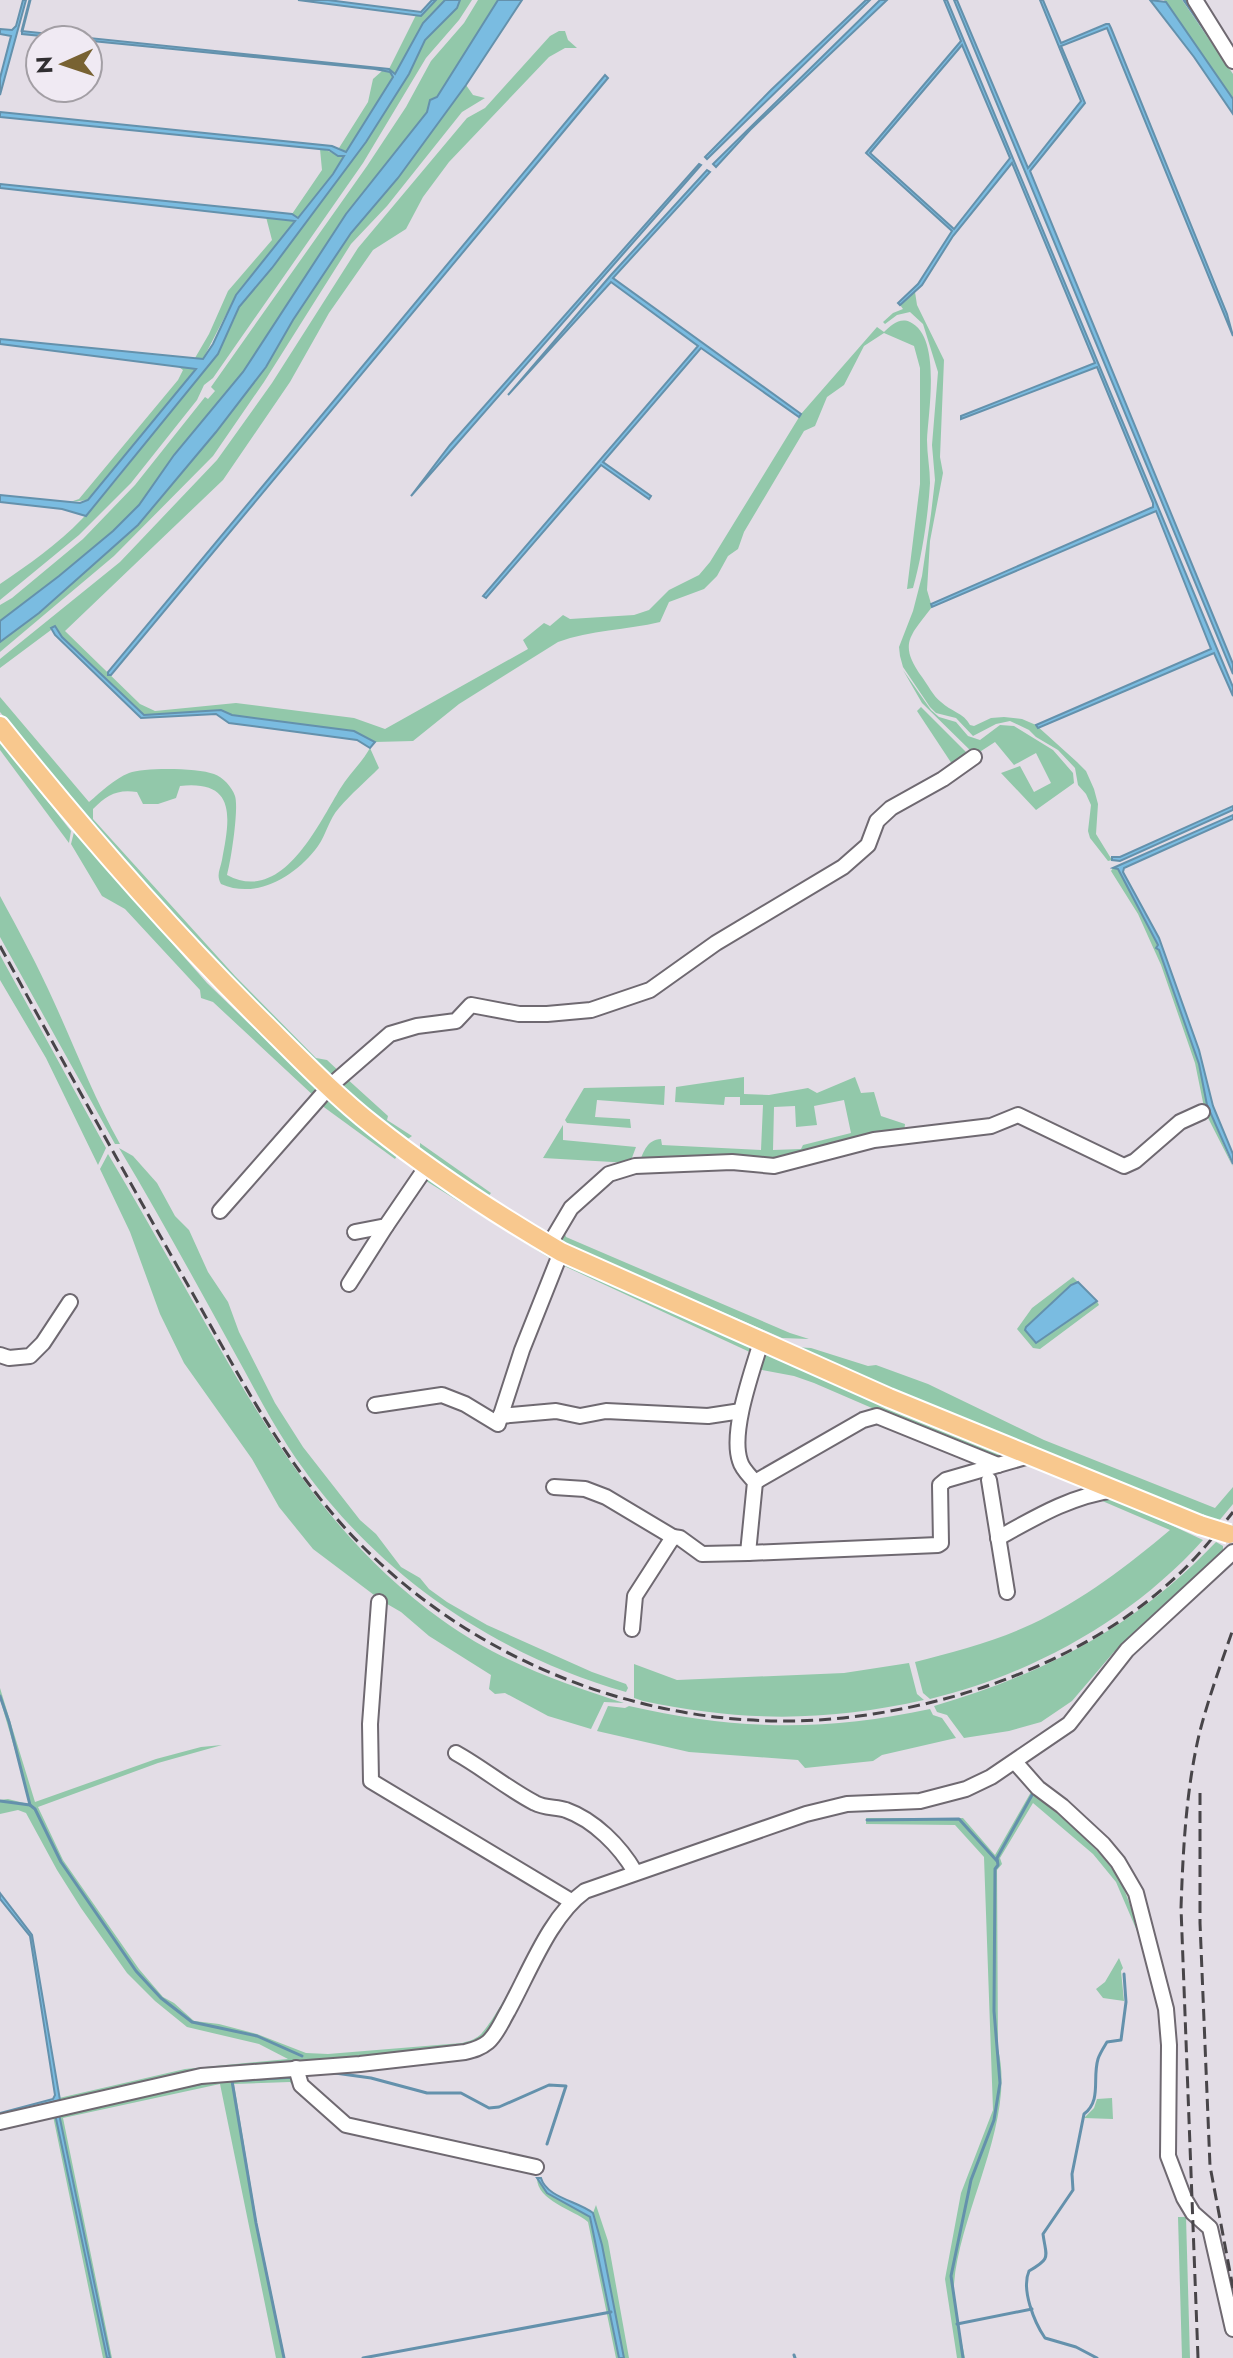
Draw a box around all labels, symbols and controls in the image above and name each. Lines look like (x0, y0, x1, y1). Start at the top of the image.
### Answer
north arrow (24, 24, 104, 104)
text: N (28, 55, 60, 75)

